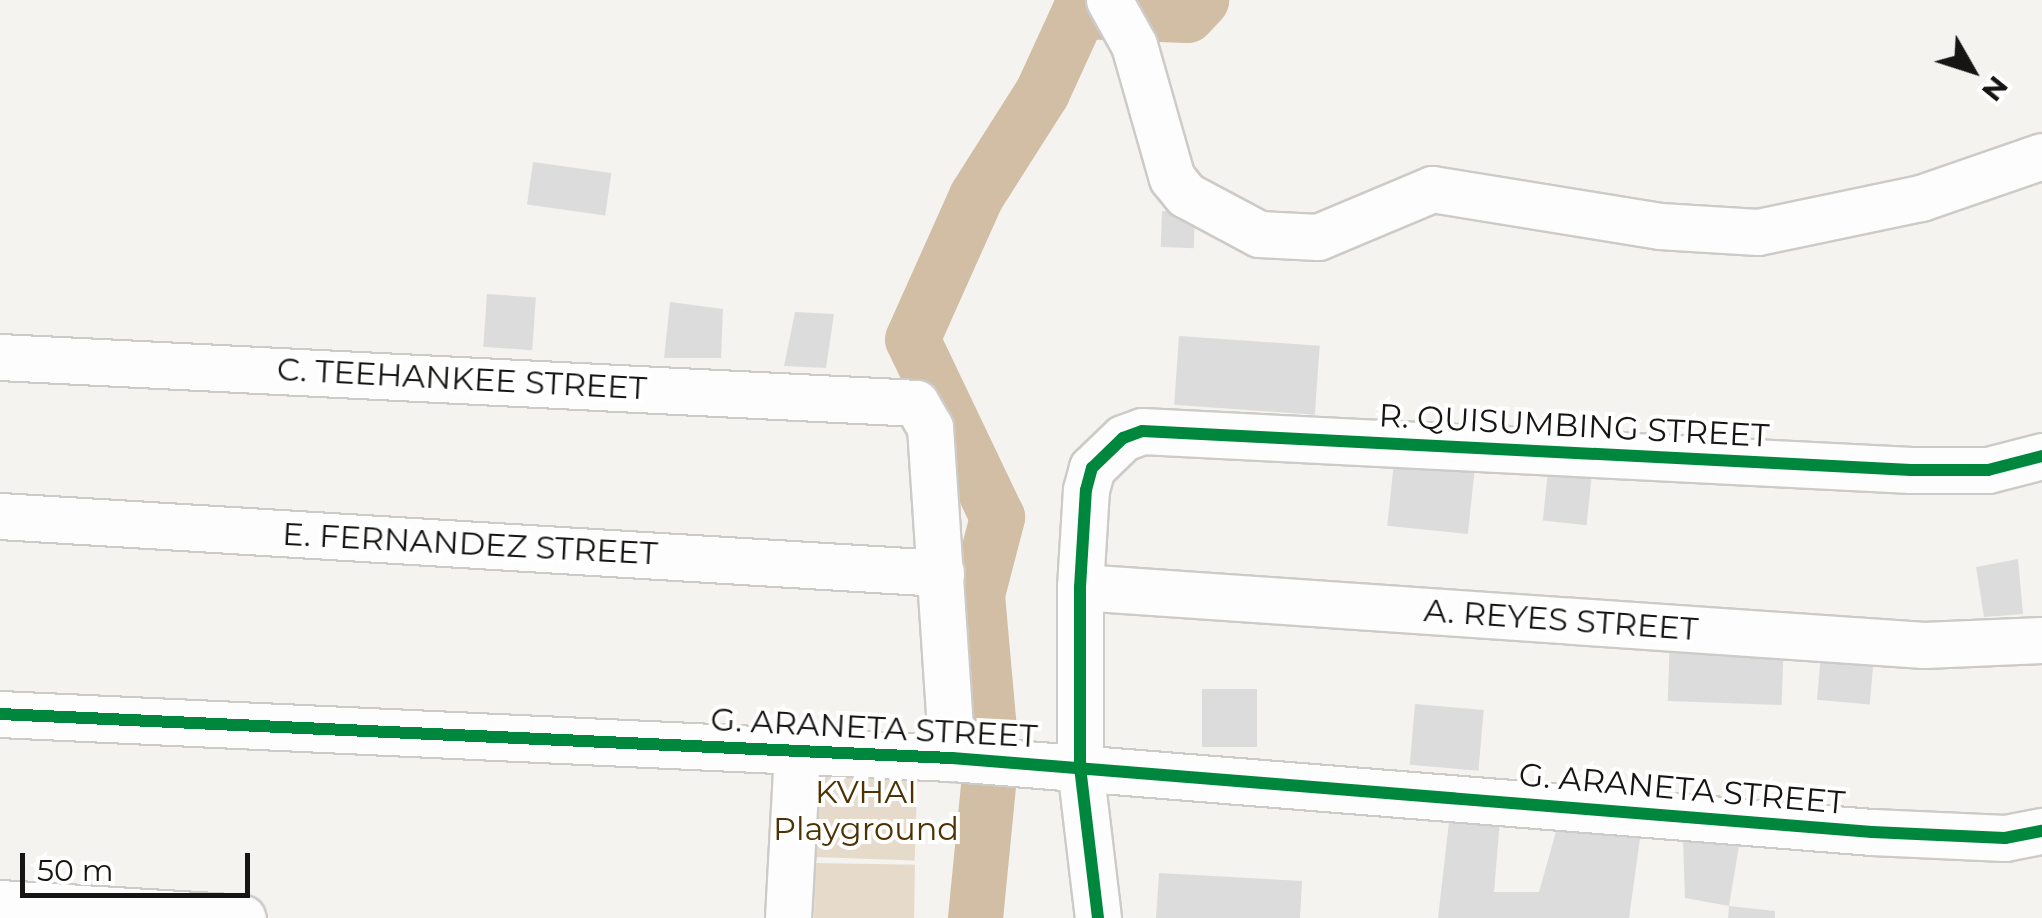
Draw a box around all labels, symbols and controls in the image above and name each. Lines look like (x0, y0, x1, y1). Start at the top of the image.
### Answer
north arrow (1922, 20, 2022, 120)
text: N (1975, 69, 2016, 108)
street label: C. TEEHANKEE STREET (276, 350, 648, 408)
street label: R. QUISUMBING STREET (1378, 397, 1770, 455)
street label: E. FERNANDEZ STREET (281, 515, 659, 573)
street label: A. REYES STREET (1423, 591, 1699, 649)
street label: G. ARANETA STREET (710, 700, 1038, 756)
street label: G. ARANETA STREET (1517, 756, 1847, 822)
park label: KVHAI Playground (773, 774, 959, 849)
scale bar (25, 833, 255, 895)
text: 50 m (37, 852, 114, 889)

